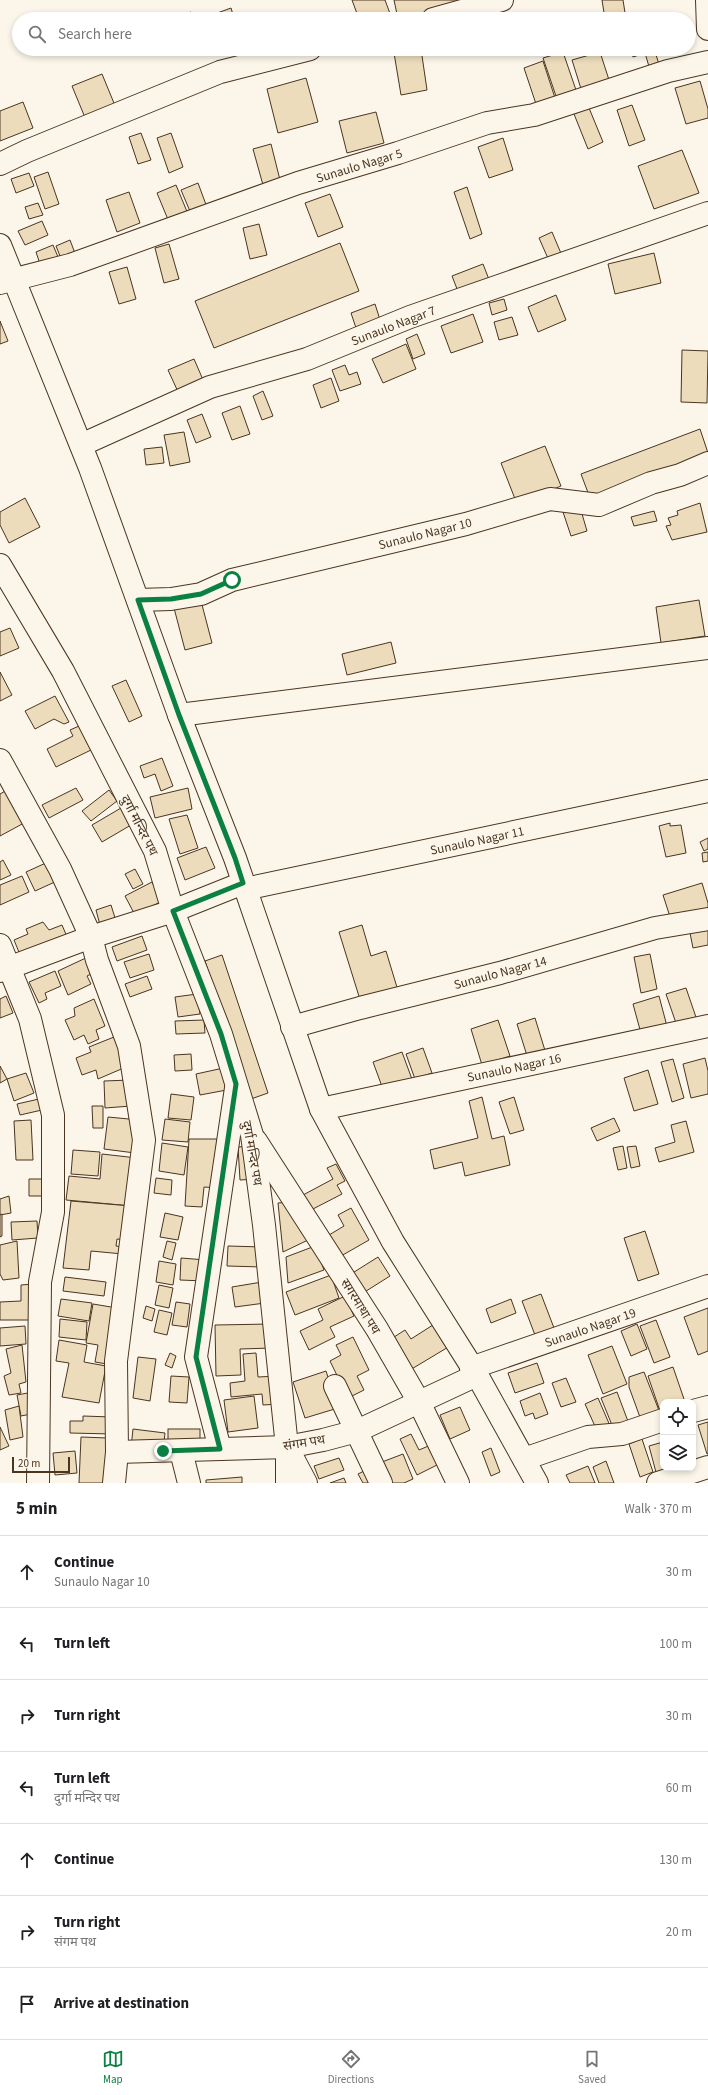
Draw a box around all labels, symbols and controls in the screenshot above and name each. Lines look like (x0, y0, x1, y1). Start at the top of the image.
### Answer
search box (12, 12, 696, 56)
icon: search (26, 23, 48, 45)
text: Search here (58, 24, 132, 45)
street label: Sunaulo Nagar 5 (314, 144, 405, 188)
street label: Sunaulo Nagar 7 (349, 302, 438, 350)
street label: Sunaulo Nagar 10 (377, 514, 474, 554)
route start (223, 571, 241, 589)
street label: दुर्गा मन्दिर पथ (116, 792, 162, 859)
street label: Sunaulo Nagar 11 (429, 822, 526, 860)
street label: Sunaulo Nagar 14 (452, 952, 549, 994)
street label: Sunaulo Nagar 16 (466, 1049, 563, 1087)
street label: दुर्गा मन्दिर पथ (237, 1119, 267, 1188)
street label: सगरमाथा पथ (336, 1275, 385, 1338)
street label: Sunaulo Nagar 19 (542, 1304, 638, 1352)
map controls (660, 1399, 696, 1471)
button: locate (660, 1399, 696, 1435)
street label: संगम पथ (282, 1430, 327, 1456)
button: layers (660, 1435, 696, 1471)
route end (154, 1442, 172, 1460)
scale bar (12, 1455, 70, 1474)
text: 20 m (18, 1456, 40, 1471)
text: 5 min (16, 1497, 57, 1521)
text: Walk · 370 m (624, 1500, 692, 1518)
text: Continue (54, 1552, 114, 1573)
icon: ahead (16, 1561, 38, 1583)
text: 30 m (666, 1563, 692, 1581)
text: Sunaulo Nagar 10 (54, 1573, 150, 1591)
icon: left (16, 1633, 38, 1655)
text: Turn left (54, 1633, 110, 1654)
text: 100 m (659, 1635, 692, 1653)
icon: right (16, 1705, 38, 1727)
text: Turn right (54, 1705, 120, 1726)
text: 30 m (666, 1707, 692, 1725)
text: Turn left (54, 1768, 110, 1789)
icon: left (16, 1777, 38, 1799)
text: 60 m (666, 1779, 692, 1797)
text: दुर्गा मन्दिर पथ (54, 1789, 120, 1807)
icon: ahead (16, 1849, 38, 1871)
text: Continue (54, 1849, 114, 1870)
text: 130 m (659, 1851, 692, 1869)
text: Turn right (54, 1912, 120, 1933)
icon: right (16, 1921, 38, 1943)
text: 20 m (666, 1923, 692, 1941)
text: संगम पथ (54, 1933, 96, 1951)
icon: arrive (16, 1993, 38, 2015)
text: Arrive at destination (54, 1993, 189, 2014)
tab: Map (102, 2048, 124, 2087)
tab: Directions (328, 2048, 374, 2087)
tab: Saved (578, 2048, 606, 2087)

